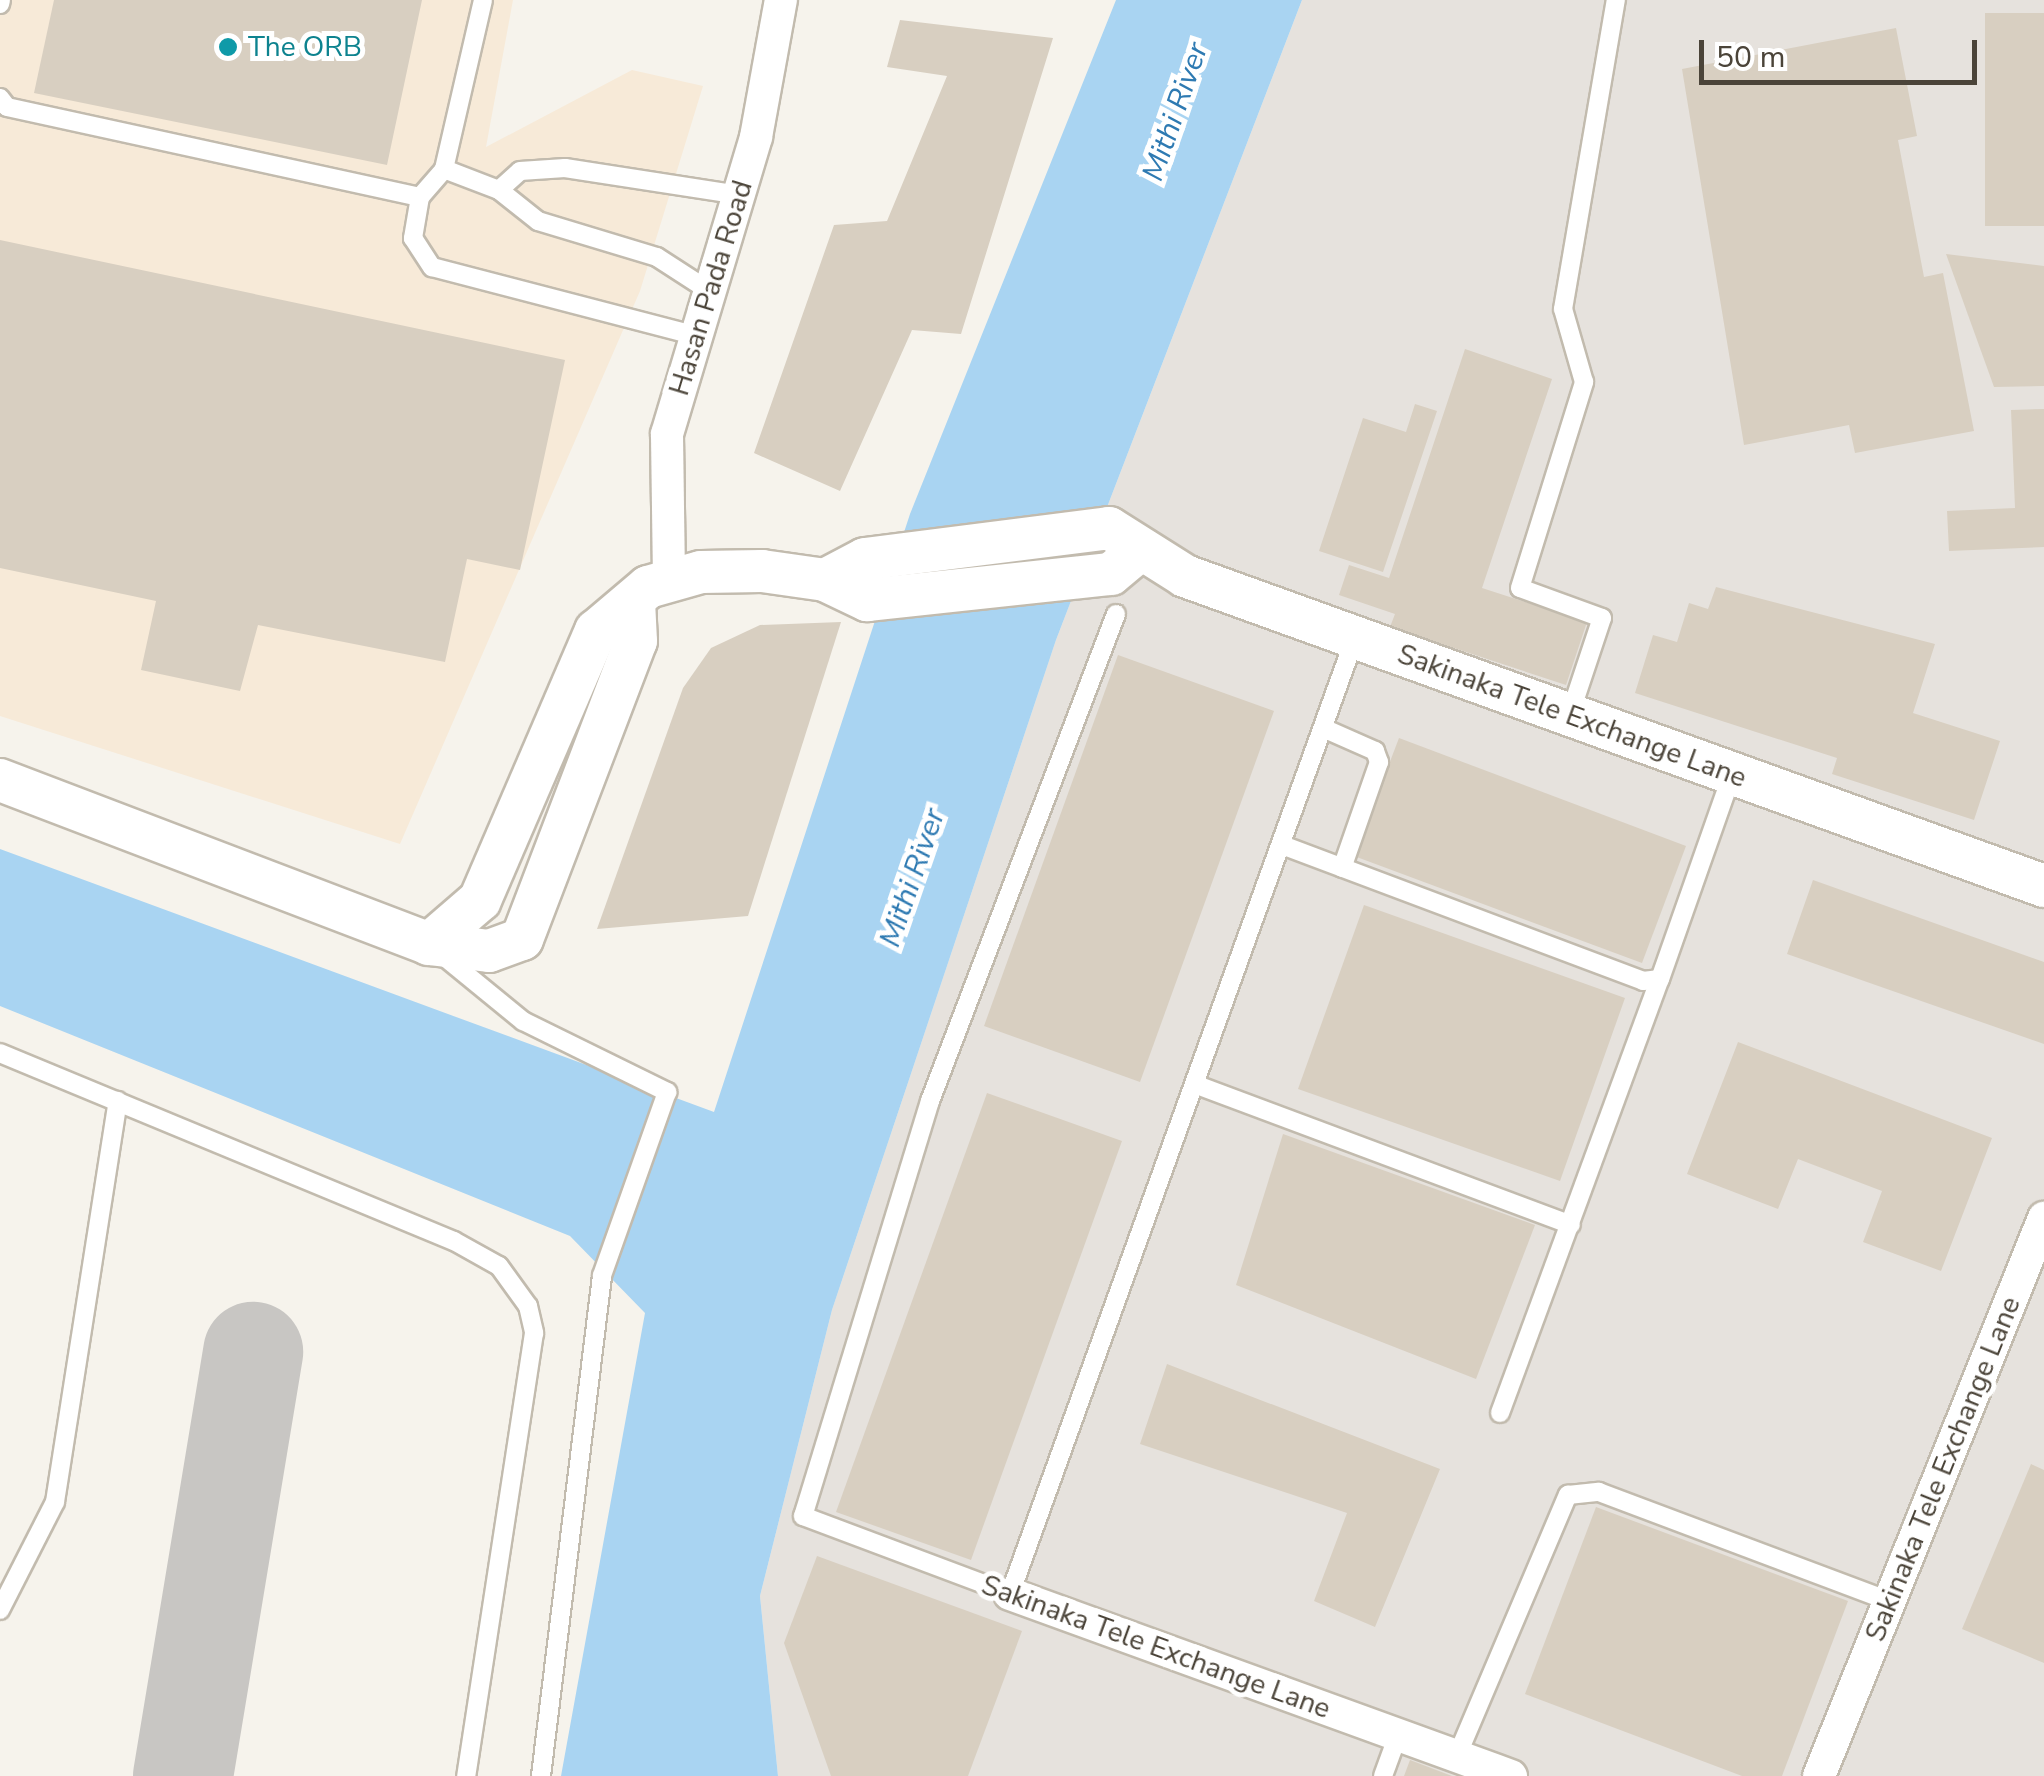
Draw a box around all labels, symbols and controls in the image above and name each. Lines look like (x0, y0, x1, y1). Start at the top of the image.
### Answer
scale bar (1704, 20, 1982, 82)
place label: The ORB (248, 30, 362, 64)
marker: The ORB (217, 36, 239, 58)
text: 50 m (1716, 37, 1785, 78)
water label: Mithi River (1136, 38, 1216, 186)
street label: Hasan Pada Road (662, 176, 760, 400)
street label: Sakinaka Tele Exchange Lane (1393, 637, 1751, 795)
water label: Mithi River (873, 804, 953, 952)
street label: Sakinaka Tele Exchange Lane (1858, 1292, 2028, 1646)
street label: Sakinaka Tele Exchange Lane (977, 1568, 1335, 1726)

